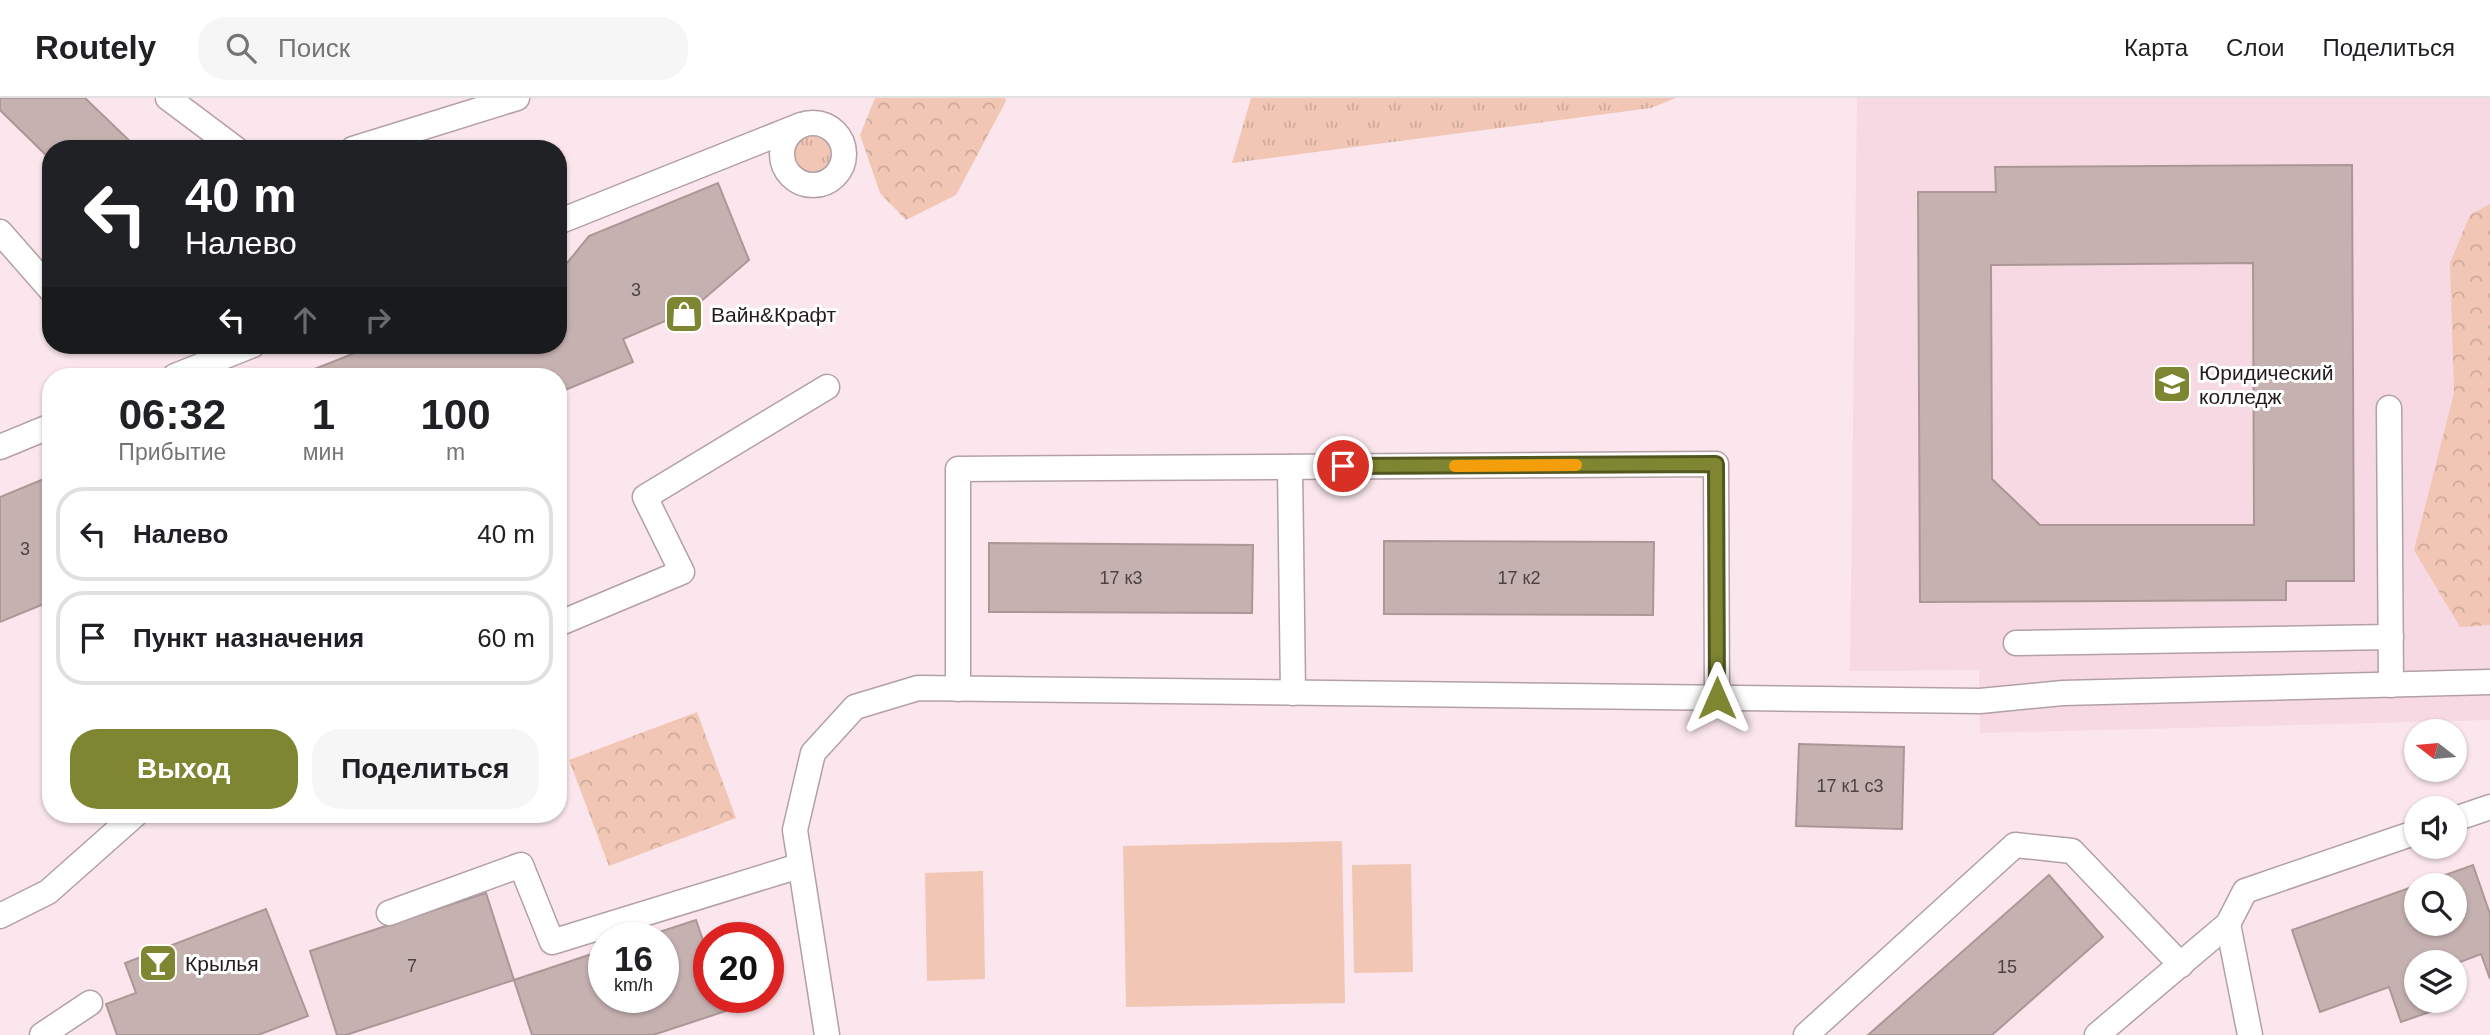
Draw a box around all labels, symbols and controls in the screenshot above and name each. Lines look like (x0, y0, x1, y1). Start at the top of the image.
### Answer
search box (198, 17, 688, 80)
text: Routely (35, 29, 156, 66)
icon: search (222, 29, 260, 67)
text: Поиск (278, 33, 350, 63)
text: Карта (2124, 34, 2188, 61)
text: Слои (2226, 34, 2284, 61)
text: Поделиться (2322, 34, 2455, 61)
icon: left (70, 168, 161, 259)
text: 40 m (185, 168, 297, 222)
text: Налево (185, 225, 297, 261)
house number: 3 (631, 280, 641, 300)
shop icon: Вайн&Крафт (663, 293, 705, 335)
icon: left (213, 301, 251, 339)
icon: ahead (286, 301, 324, 339)
icon: right (359, 301, 397, 339)
place label: Вайн&Крафт (711, 303, 836, 326)
place label: Юридический колледж (2199, 361, 2333, 408)
school or university icon: Юридический колледж (2151, 363, 2193, 405)
text: 06:32 (119, 391, 226, 438)
text: 1 (312, 391, 335, 438)
text: 100 (421, 391, 491, 438)
pin (1313, 436, 1373, 496)
text: Прибытие (118, 439, 226, 465)
text: мин (303, 439, 344, 465)
text: m (446, 439, 465, 465)
icon: arrive (1324, 447, 1362, 485)
icon: left (74, 515, 112, 553)
text: Налево (133, 519, 228, 549)
text: 40 m (477, 519, 535, 549)
house number: 3 (20, 539, 30, 559)
house number: 17 к3 (1100, 568, 1142, 588)
house number: 17 к2 (1498, 568, 1540, 588)
icon: arrive (74, 619, 112, 657)
text: Пункт назначения (133, 623, 364, 653)
text: 60 m (477, 623, 535, 653)
position arrow (1680, 661, 1754, 735)
north arrow (2404, 719, 2468, 782)
map controls (2404, 719, 2467, 1013)
button: Выход (70, 729, 298, 809)
button: Поделиться (312, 729, 539, 809)
house number: 17 к1 с3 (1817, 776, 1883, 796)
button: sound (2404, 796, 2467, 859)
button: search (2404, 873, 2467, 936)
speed limit sign: 20 (693, 922, 784, 1013)
text: 16 (614, 939, 653, 978)
bar icon: Крылья (137, 942, 179, 984)
button: layers (2404, 950, 2467, 1013)
place label: Крылья (185, 952, 259, 975)
house number: 7 (407, 956, 417, 976)
house number: 15 (1997, 957, 2017, 977)
text: km/h (614, 975, 653, 995)

